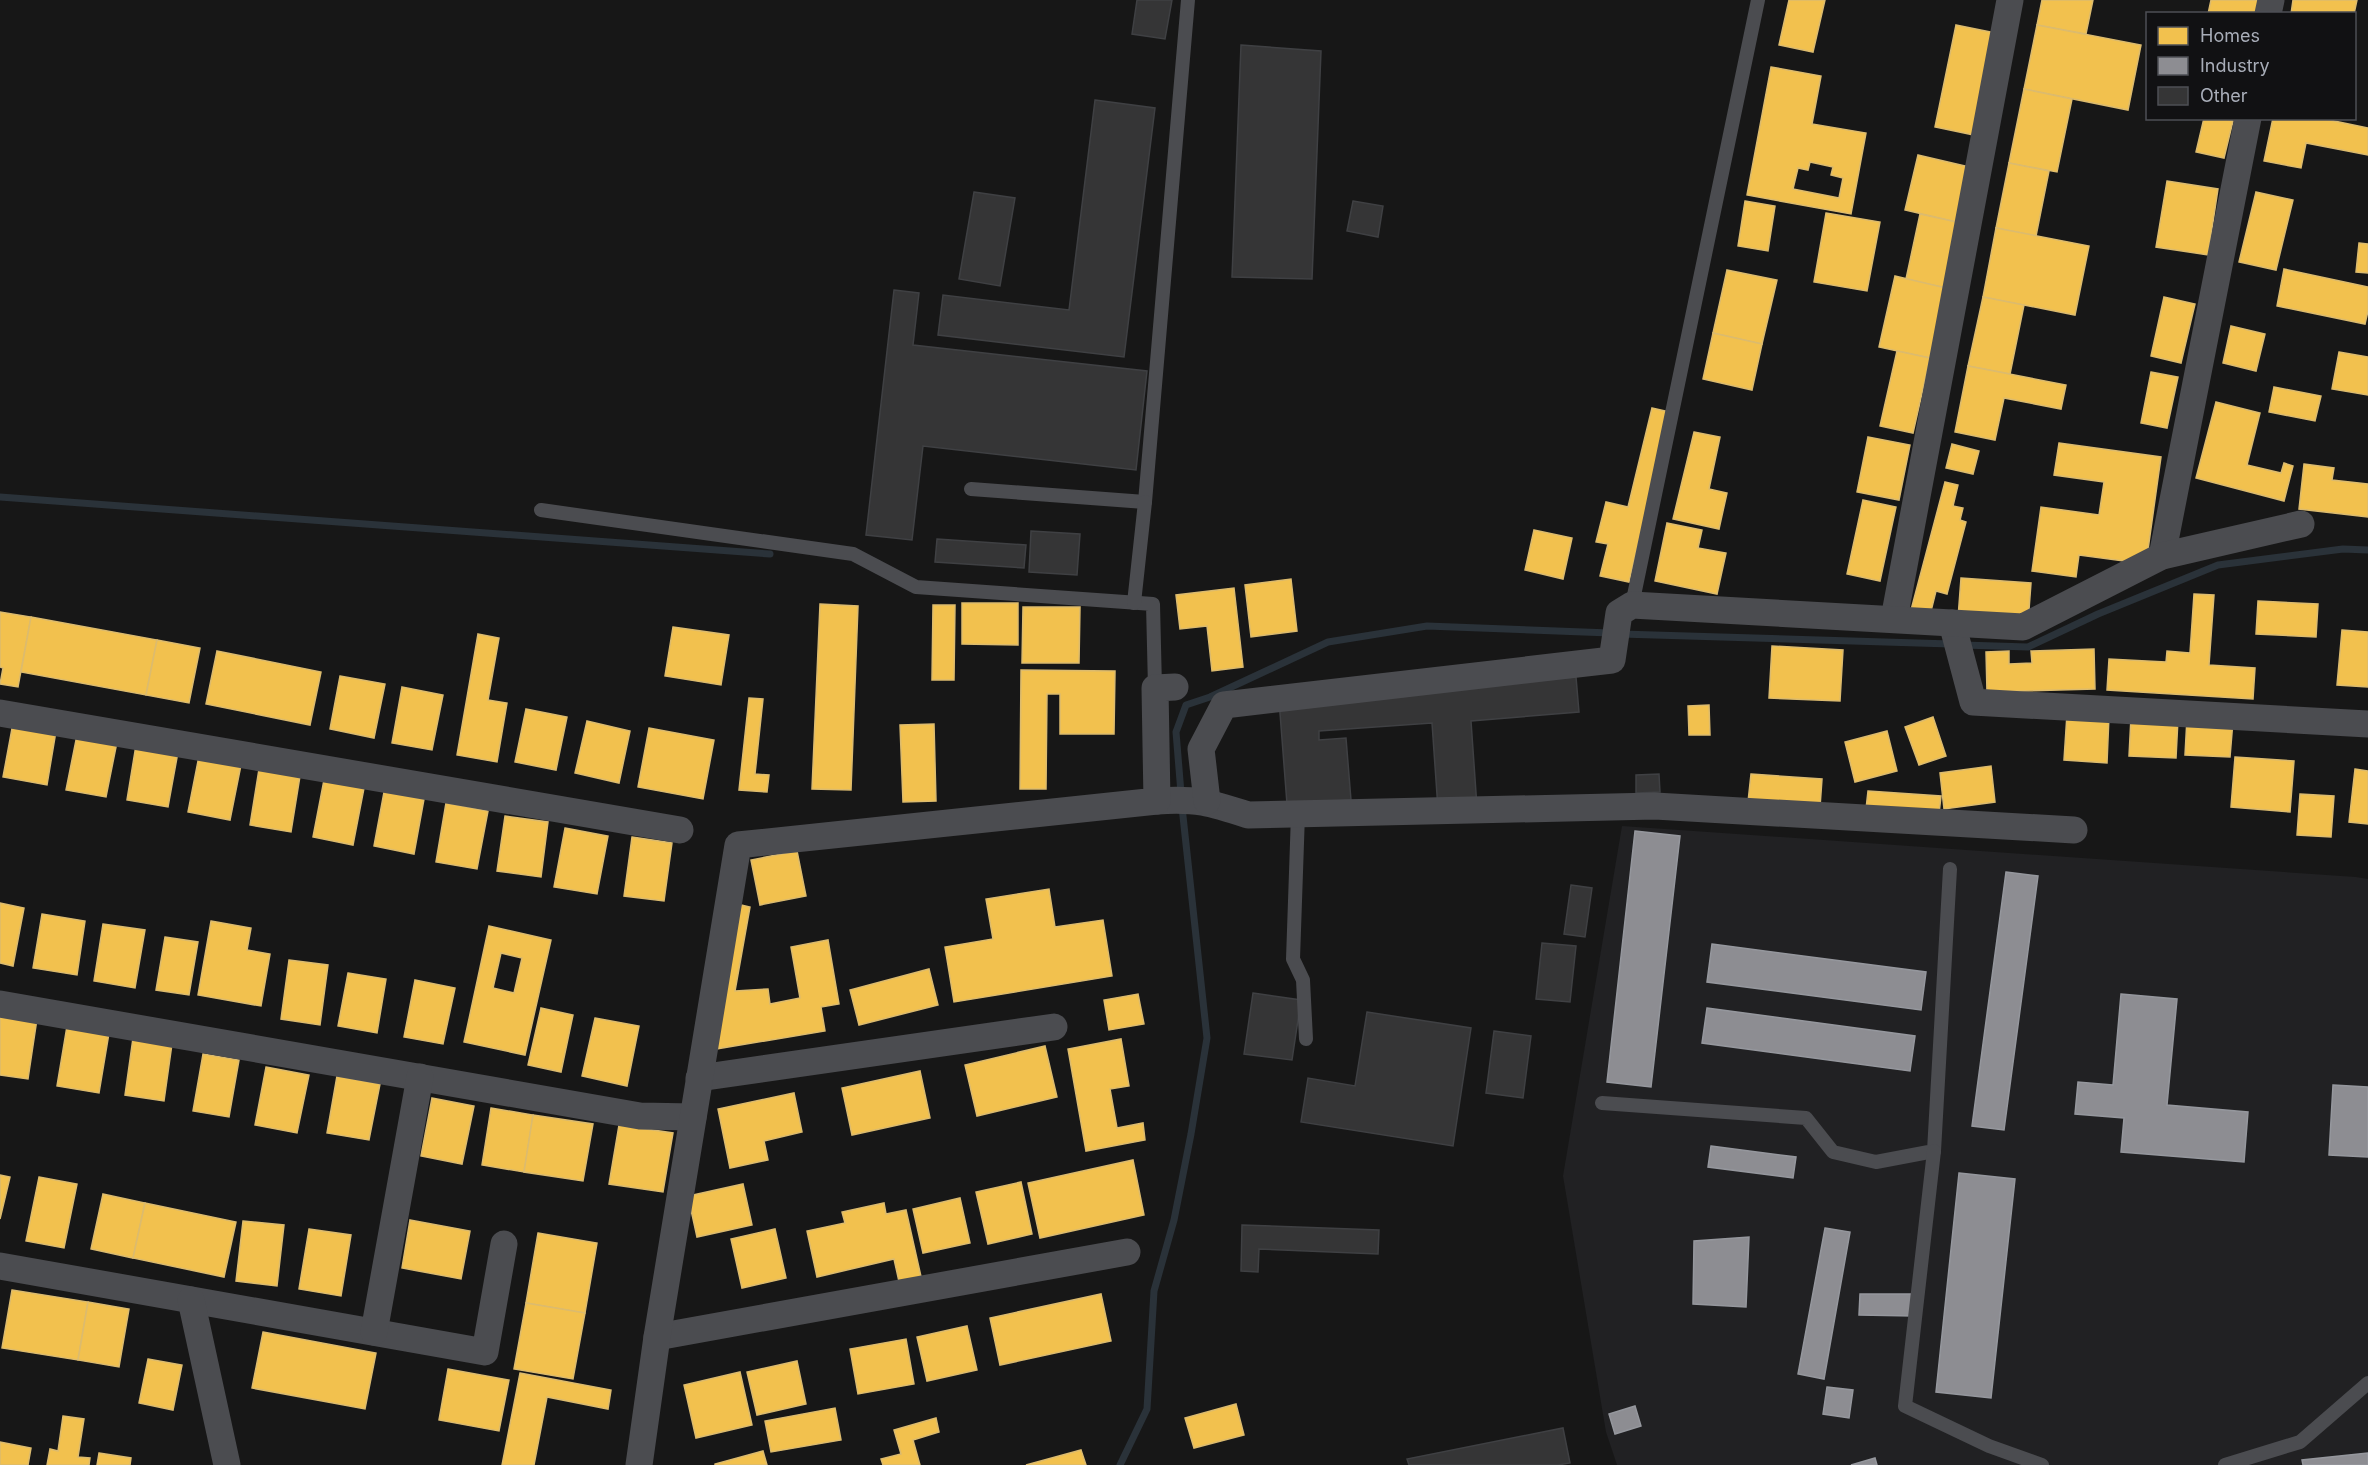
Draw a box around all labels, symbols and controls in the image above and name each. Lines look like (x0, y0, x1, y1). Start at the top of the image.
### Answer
legend (2146, 12, 2356, 120)
text: Homes (2200, 25, 2260, 46)
text: Industry (2200, 55, 2270, 76)
text: Other (2200, 85, 2248, 106)

